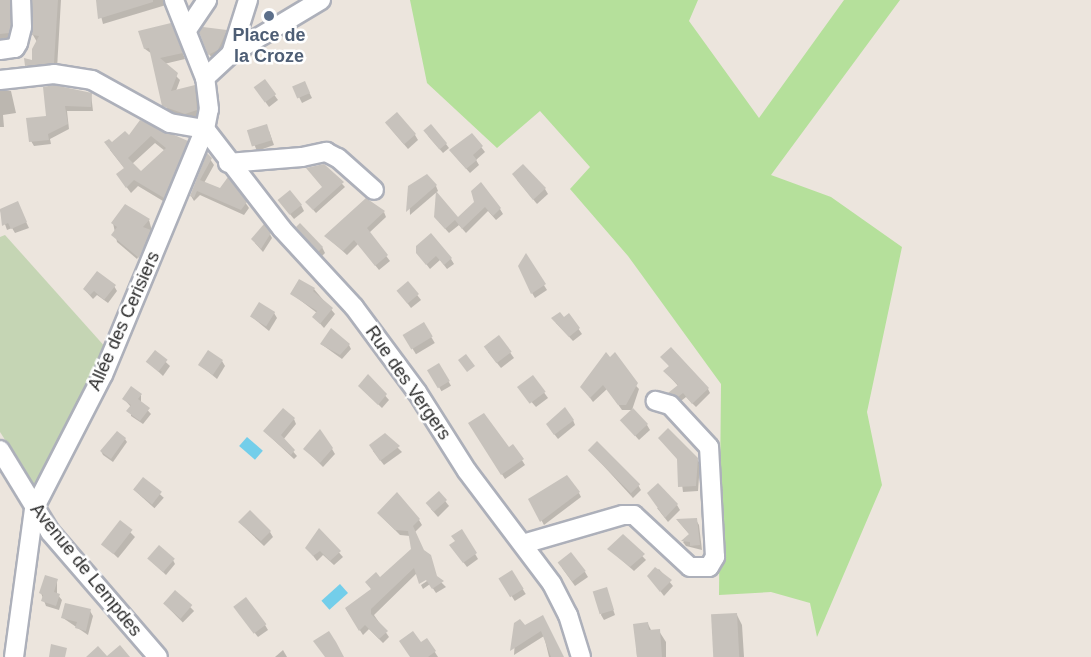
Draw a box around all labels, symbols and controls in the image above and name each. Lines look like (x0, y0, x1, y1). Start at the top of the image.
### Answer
marker: Place de la Croze (262, 9, 276, 23)
place label: Place de la Croze (232, 25, 306, 68)
street label: Allée des Cerisiers (84, 248, 164, 394)
street label: Rue des Vergers (361, 322, 455, 444)
street label: Avenue de Lempdes (26, 499, 146, 641)

